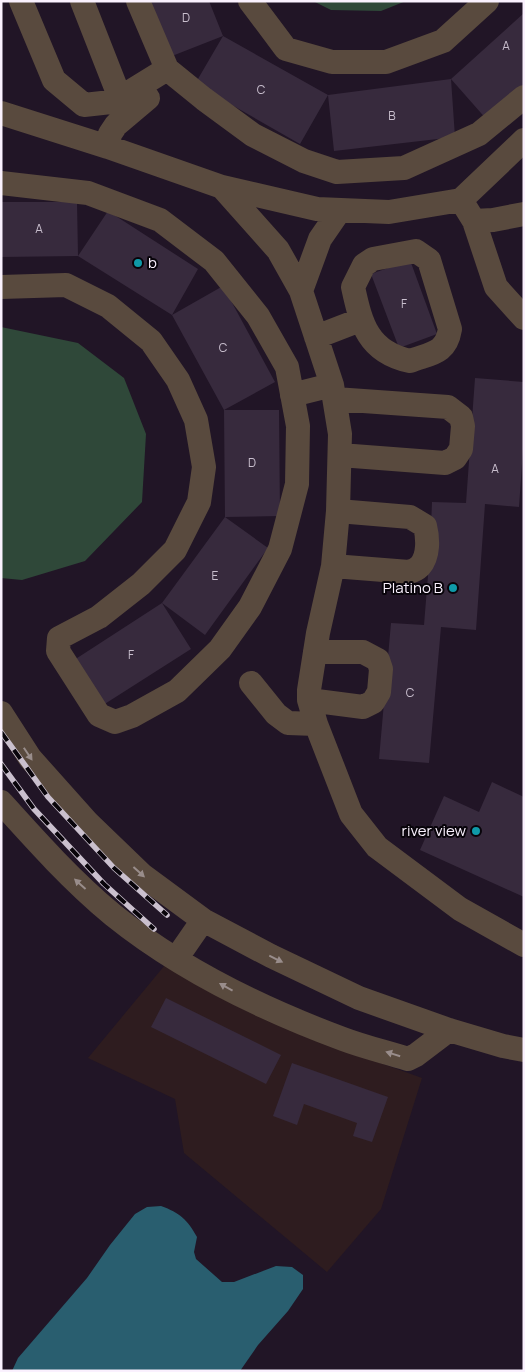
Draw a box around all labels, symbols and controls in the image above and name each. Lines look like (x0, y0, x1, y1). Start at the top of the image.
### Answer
house number: D (182, 9, 190, 26)
house number: A (502, 37, 510, 54)
house number: C (257, 81, 266, 98)
house number: B (388, 107, 396, 124)
house number: A (35, 220, 43, 237)
place label: b (148, 252, 157, 273)
marker: b (132, 257, 144, 269)
house number: F (401, 295, 407, 312)
house number: C (219, 339, 228, 356)
house number: D (248, 454, 256, 471)
house number: A (491, 460, 499, 477)
house number: E (212, 567, 219, 584)
place label: Platino B (383, 577, 443, 598)
marker: Platino B (447, 582, 459, 594)
house number: F (128, 646, 134, 663)
house number: C (406, 684, 415, 701)
one-way arrow (23, 747, 33, 761)
place label: river view (401, 820, 466, 841)
marker: river view (470, 825, 482, 837)
one-way arrow (133, 866, 145, 878)
one-way arrow (74, 878, 86, 890)
one-way arrow (269, 955, 283, 963)
one-way arrow (219, 983, 234, 991)
one-way arrow (385, 1050, 400, 1058)

